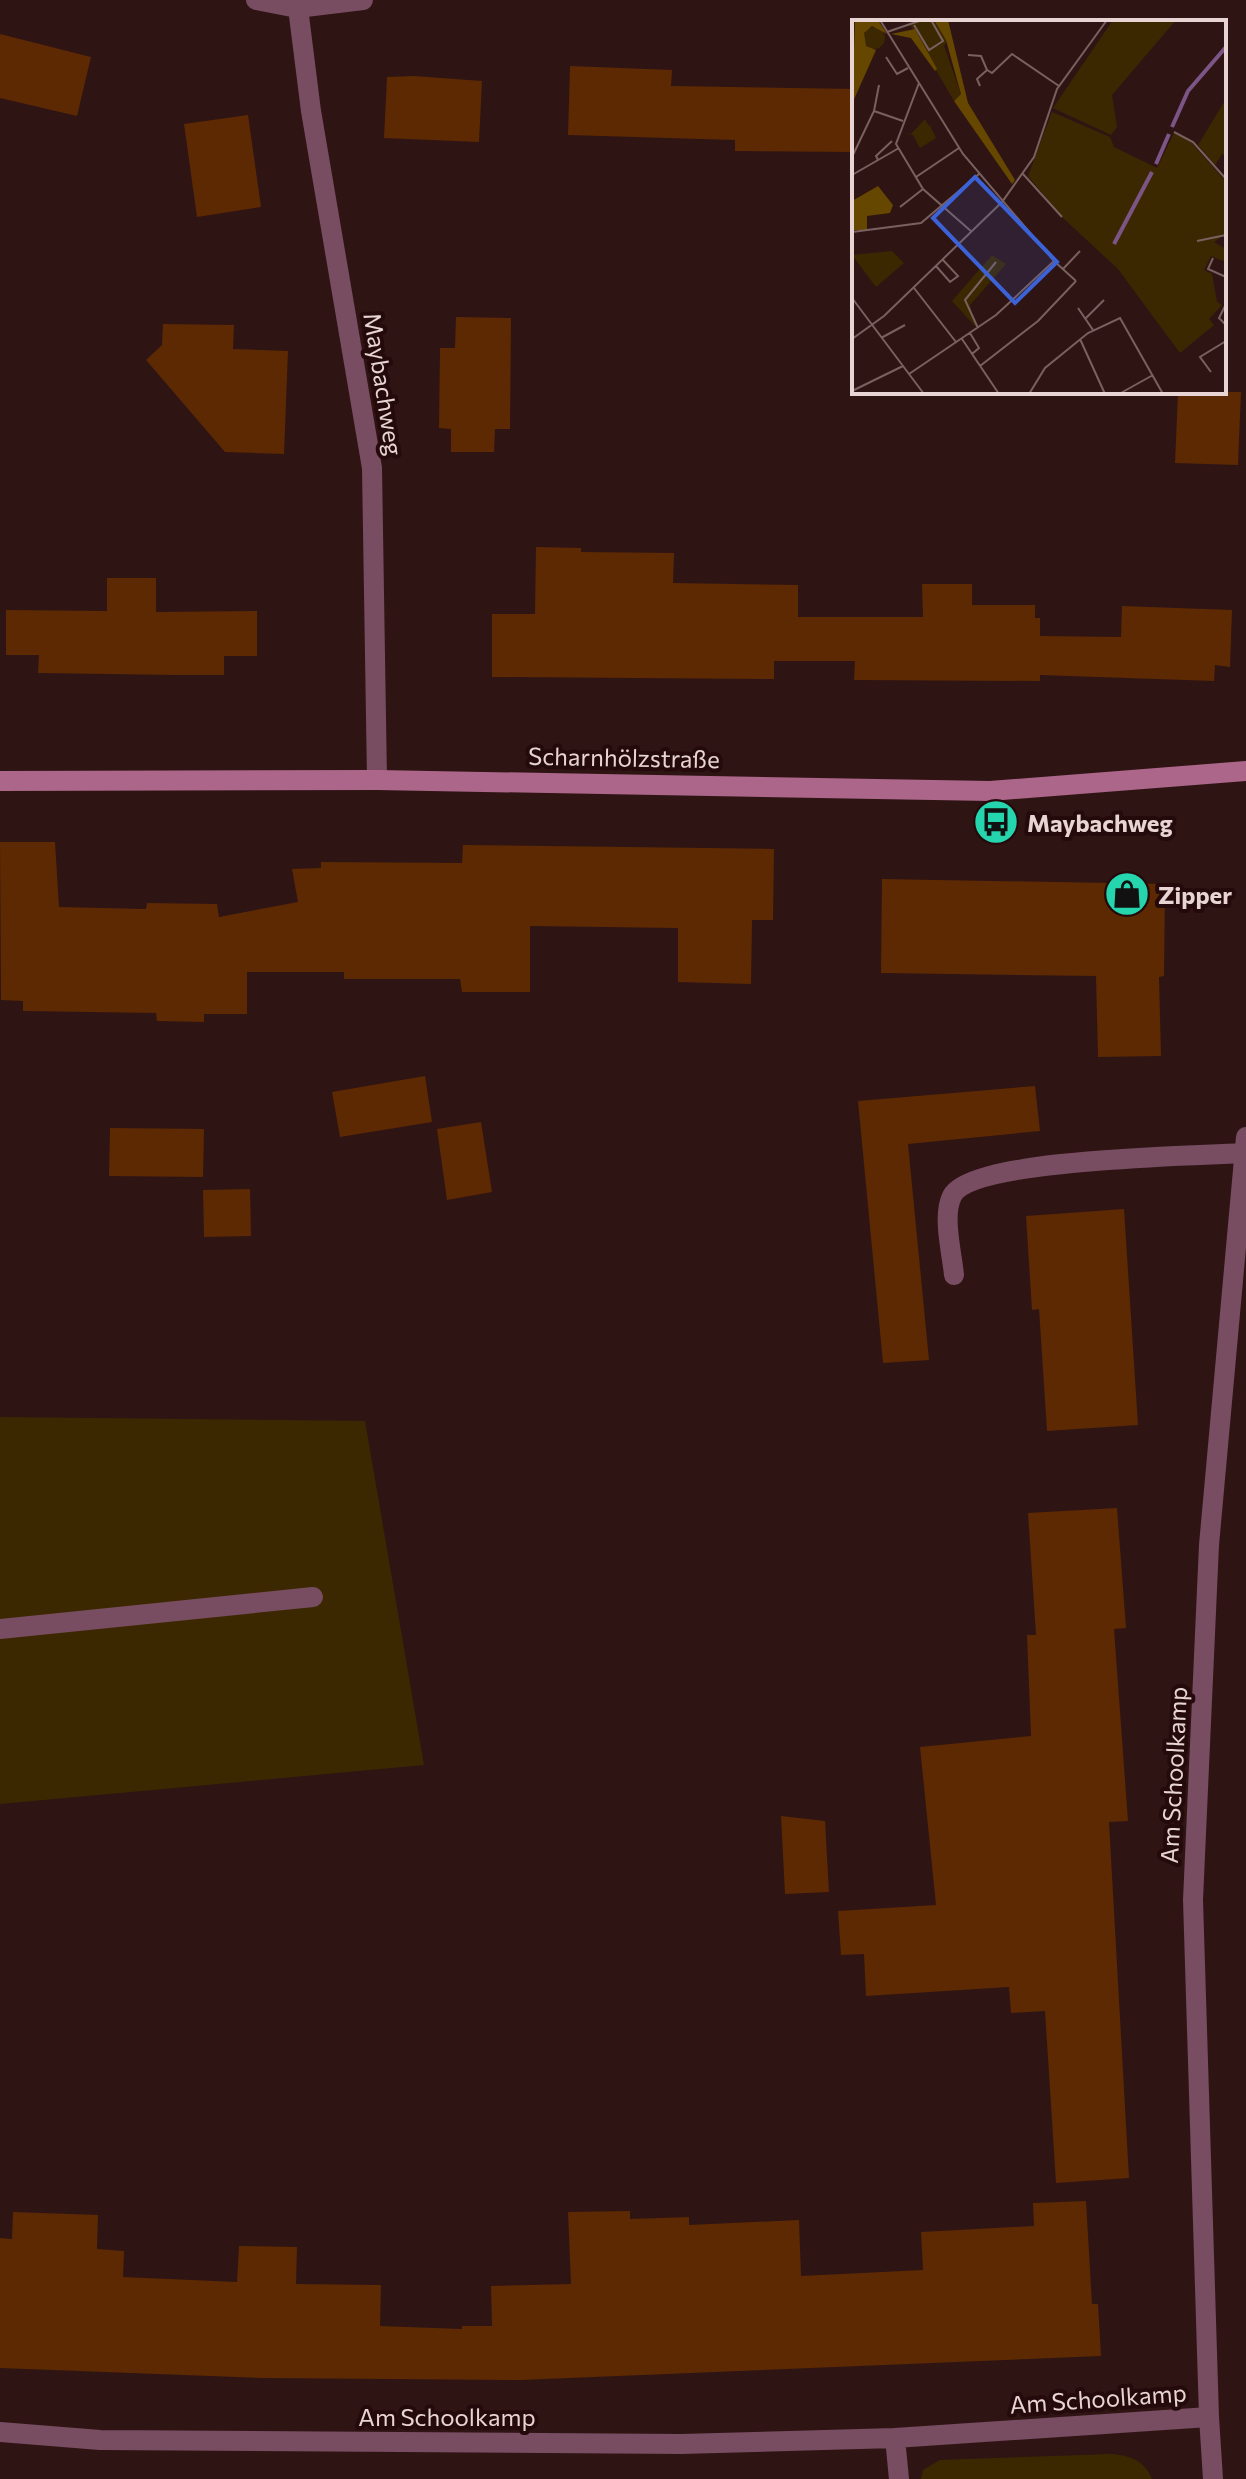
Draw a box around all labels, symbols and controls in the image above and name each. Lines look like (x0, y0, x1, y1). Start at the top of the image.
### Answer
inset map (852, 20, 1226, 394)
street label: Maybachweg (358, 311, 410, 457)
street label: Scharnhölzstraße (528, 741, 720, 773)
bus stop icon: Maybachweg (972, 798, 1020, 846)
place label: Maybachweg (1027, 808, 1173, 837)
shop icon: Zipper (1103, 870, 1151, 918)
place label: Zipper (1158, 880, 1232, 909)
street label: Am Schoolkamp (1154, 1686, 1192, 1864)
street label: Am Schoolkamp (1009, 2377, 1187, 2419)
street label: Am Schoolkamp (358, 2402, 536, 2431)

